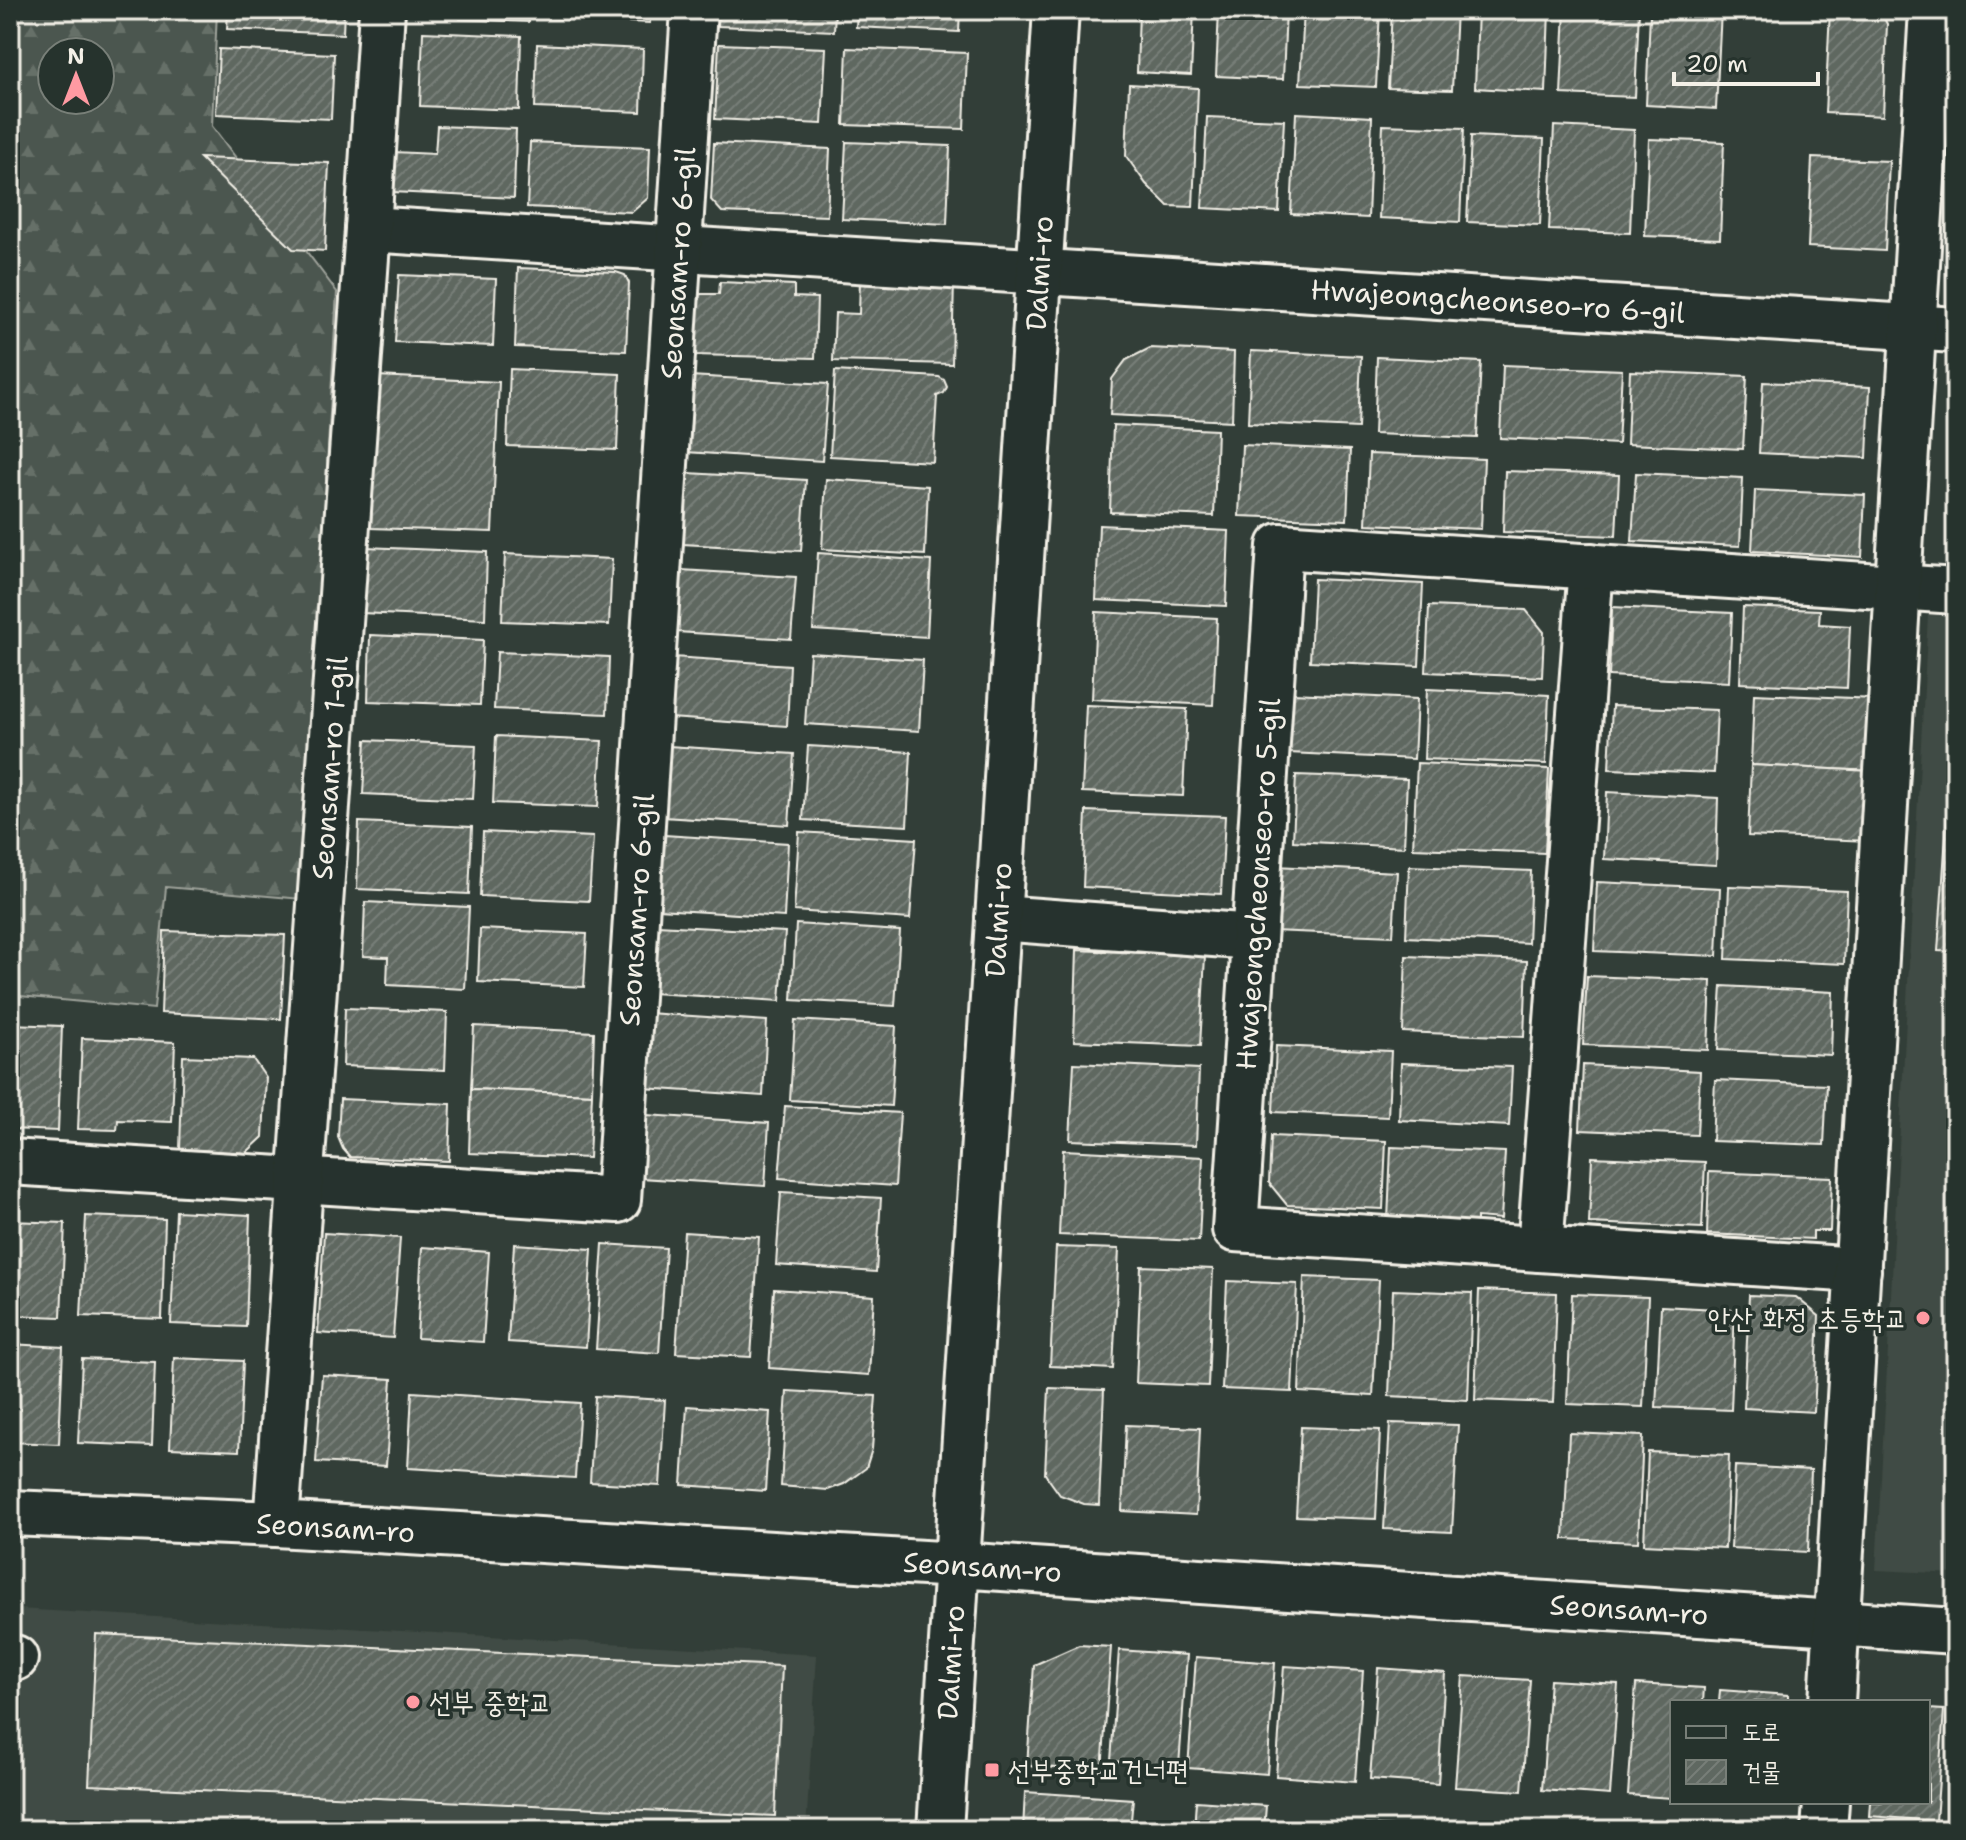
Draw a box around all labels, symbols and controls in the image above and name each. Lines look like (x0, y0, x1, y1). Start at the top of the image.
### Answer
north arrow (36, 36, 116, 116)
scale bar (1674, 36, 1818, 86)
text: N (67, 42, 85, 71)
text: 20 m (1686, 48, 1748, 80)
street label: Seonsam-ro 6-gil (651, 145, 704, 381)
street label: Dalmi-ro (1017, 215, 1062, 332)
street label: Hwajeongcheonseo-ro 6-gil (1309, 270, 1687, 332)
street label: Seonsam-ro 1-gil (303, 654, 357, 881)
street label: Hwajeongcheonseo-ro 5-gil (1227, 696, 1289, 1071)
street label: Seonsam-ro 6-gil (610, 792, 663, 1027)
street label: Dalmi-ro (975, 861, 1021, 978)
place label: 안산 화정 초등학교 (1708, 1299, 1907, 1337)
marker: 안산 화정 초등학교 (1914, 1309, 1932, 1327)
street label: Seonsam-ro (255, 1504, 416, 1551)
street label: Seonsam-ro (902, 1543, 1063, 1591)
street label: Seonsam-ro (1548, 1585, 1710, 1634)
street label: Dalmi-ro (928, 1604, 973, 1721)
place label: 선부 중학교 (429, 1683, 551, 1721)
marker: 선부 중학교 (404, 1693, 422, 1711)
legend (1670, 1700, 1930, 1804)
text: 도로 (1742, 1716, 1781, 1748)
place label: 선부중학교건너편 (1008, 1751, 1188, 1789)
text: 건물 (1742, 1756, 1781, 1788)
marker: 선부중학교건너편 (983, 1761, 1001, 1779)

